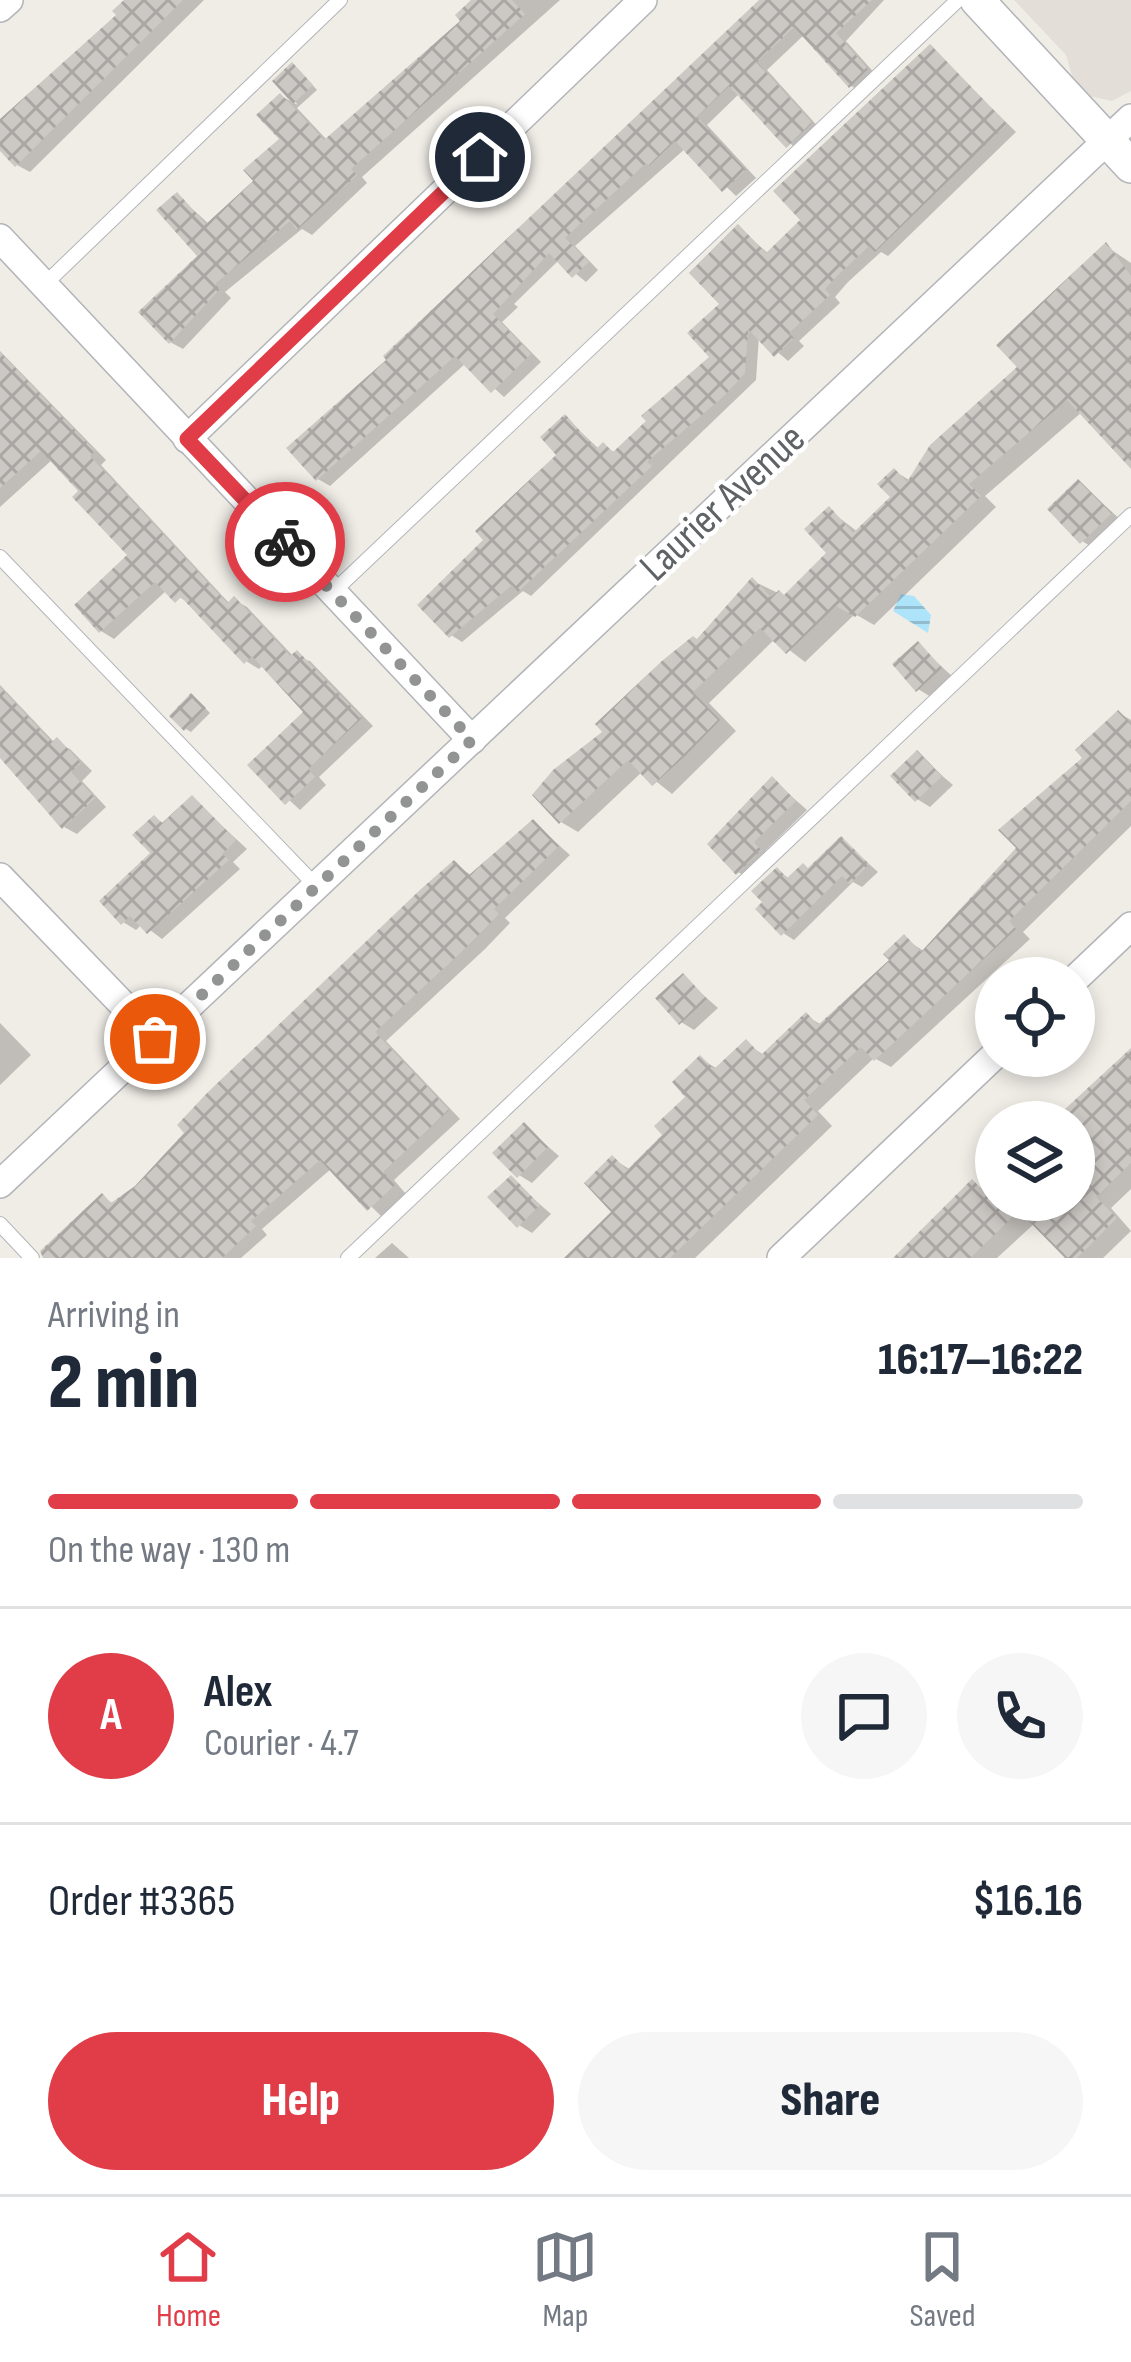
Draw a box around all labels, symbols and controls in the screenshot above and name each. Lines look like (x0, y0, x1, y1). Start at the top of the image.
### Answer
pin (429, 106, 531, 208)
icon: home (447, 124, 513, 190)
street label: Laurier Avenue (630, 414, 816, 592)
courier (225, 482, 345, 602)
icon: bike (252, 509, 318, 575)
map controls (975, 957, 1095, 1221)
button: locate (975, 957, 1095, 1077)
pin (104, 988, 206, 1090)
icon: bag (122, 1006, 188, 1072)
button: layers (975, 1101, 1095, 1221)
text: Arriving in (48, 1292, 180, 1339)
text: 16:17–16:22 (878, 1333, 1083, 1388)
text: 2 min (48, 1337, 199, 1430)
text: On the way · 130 m (48, 1527, 290, 1574)
button: chat (801, 1653, 927, 1779)
button: phone (957, 1653, 1083, 1779)
text: Alex (204, 1665, 272, 1720)
text: A (100, 1688, 122, 1743)
text: Courier · 4.7 (204, 1720, 359, 1767)
text: Order #3365 (48, 1874, 235, 1929)
text: $16.16 (972, 1874, 1083, 1929)
button: Help (48, 2032, 554, 2170)
button: Share (578, 2032, 1083, 2170)
tab: Home (155, 2224, 221, 2336)
tab: Map (532, 2224, 598, 2336)
tab: Saved (909, 2224, 976, 2336)

